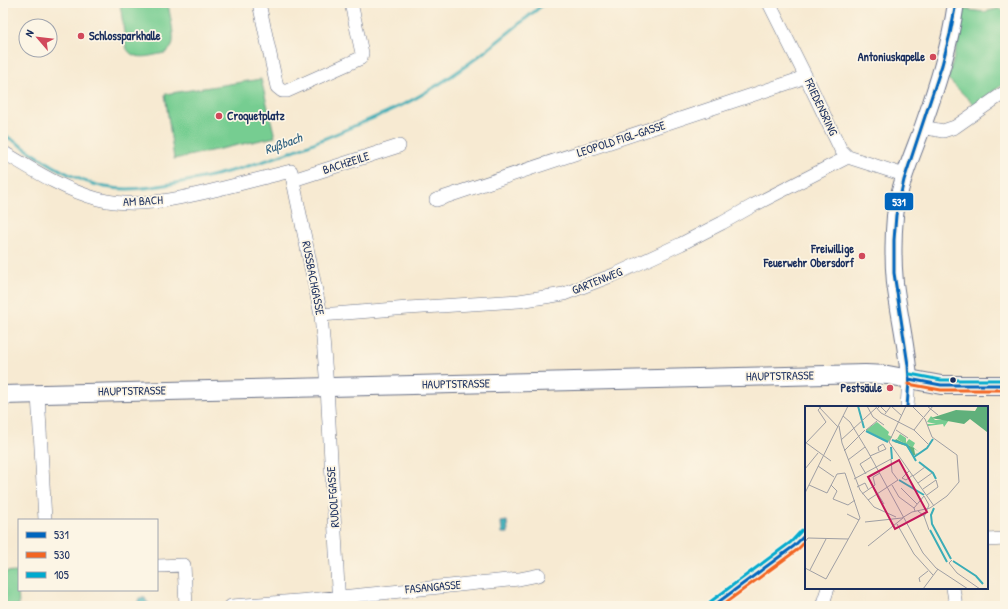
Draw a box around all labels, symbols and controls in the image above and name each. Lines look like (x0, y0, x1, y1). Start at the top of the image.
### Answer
north arrow (18, 18, 58, 58)
text: N (22, 27, 37, 39)
place label: Schlossparkhalle (89, 27, 161, 45)
marker: Schlossparkhalle (76, 31, 86, 41)
place label: Antoniuskapelle (858, 48, 925, 66)
marker: Antoniuskapelle (928, 52, 938, 62)
street label: FRIEDENSRING (800, 74, 842, 138)
place label: Croquetplatz (227, 107, 285, 125)
marker: Croquetplatz (214, 111, 224, 121)
street label: LEOPOLD FIGL-GASSE (574, 116, 668, 161)
water label: Rußbach (262, 127, 306, 159)
street label: BACHZEILE (320, 147, 372, 178)
street label: AM BACH (123, 191, 164, 210)
line badge: 531 (884, 192, 914, 211)
text: 531 (892, 195, 906, 209)
street label: RUSSBACHGASSE (298, 239, 329, 317)
place label: Freiwillige Feuerwehr Obersdorf (763, 240, 855, 271)
marker: Freiwillige Feuerwehr Obersdorf (857, 251, 867, 261)
street label: GARTENWEG (569, 263, 625, 298)
street label: HAUPTSTRASSE (746, 366, 815, 385)
street label: HAUPTSTRASSE (422, 374, 491, 393)
unlabelled marker (948, 375, 958, 385)
place label: Pestsäule (841, 379, 882, 396)
street label: HAUPTSTRASSE (98, 381, 167, 400)
marker: Pestsäule (885, 383, 895, 393)
inset map (805, 406, 988, 589)
street label: RUDOLFGASSE (322, 465, 343, 528)
legend (18, 519, 158, 591)
text: 531 (54, 526, 69, 543)
text: 530 (54, 546, 70, 563)
text: 105 (54, 566, 69, 583)
street label: FASANGASSE (403, 576, 462, 597)

